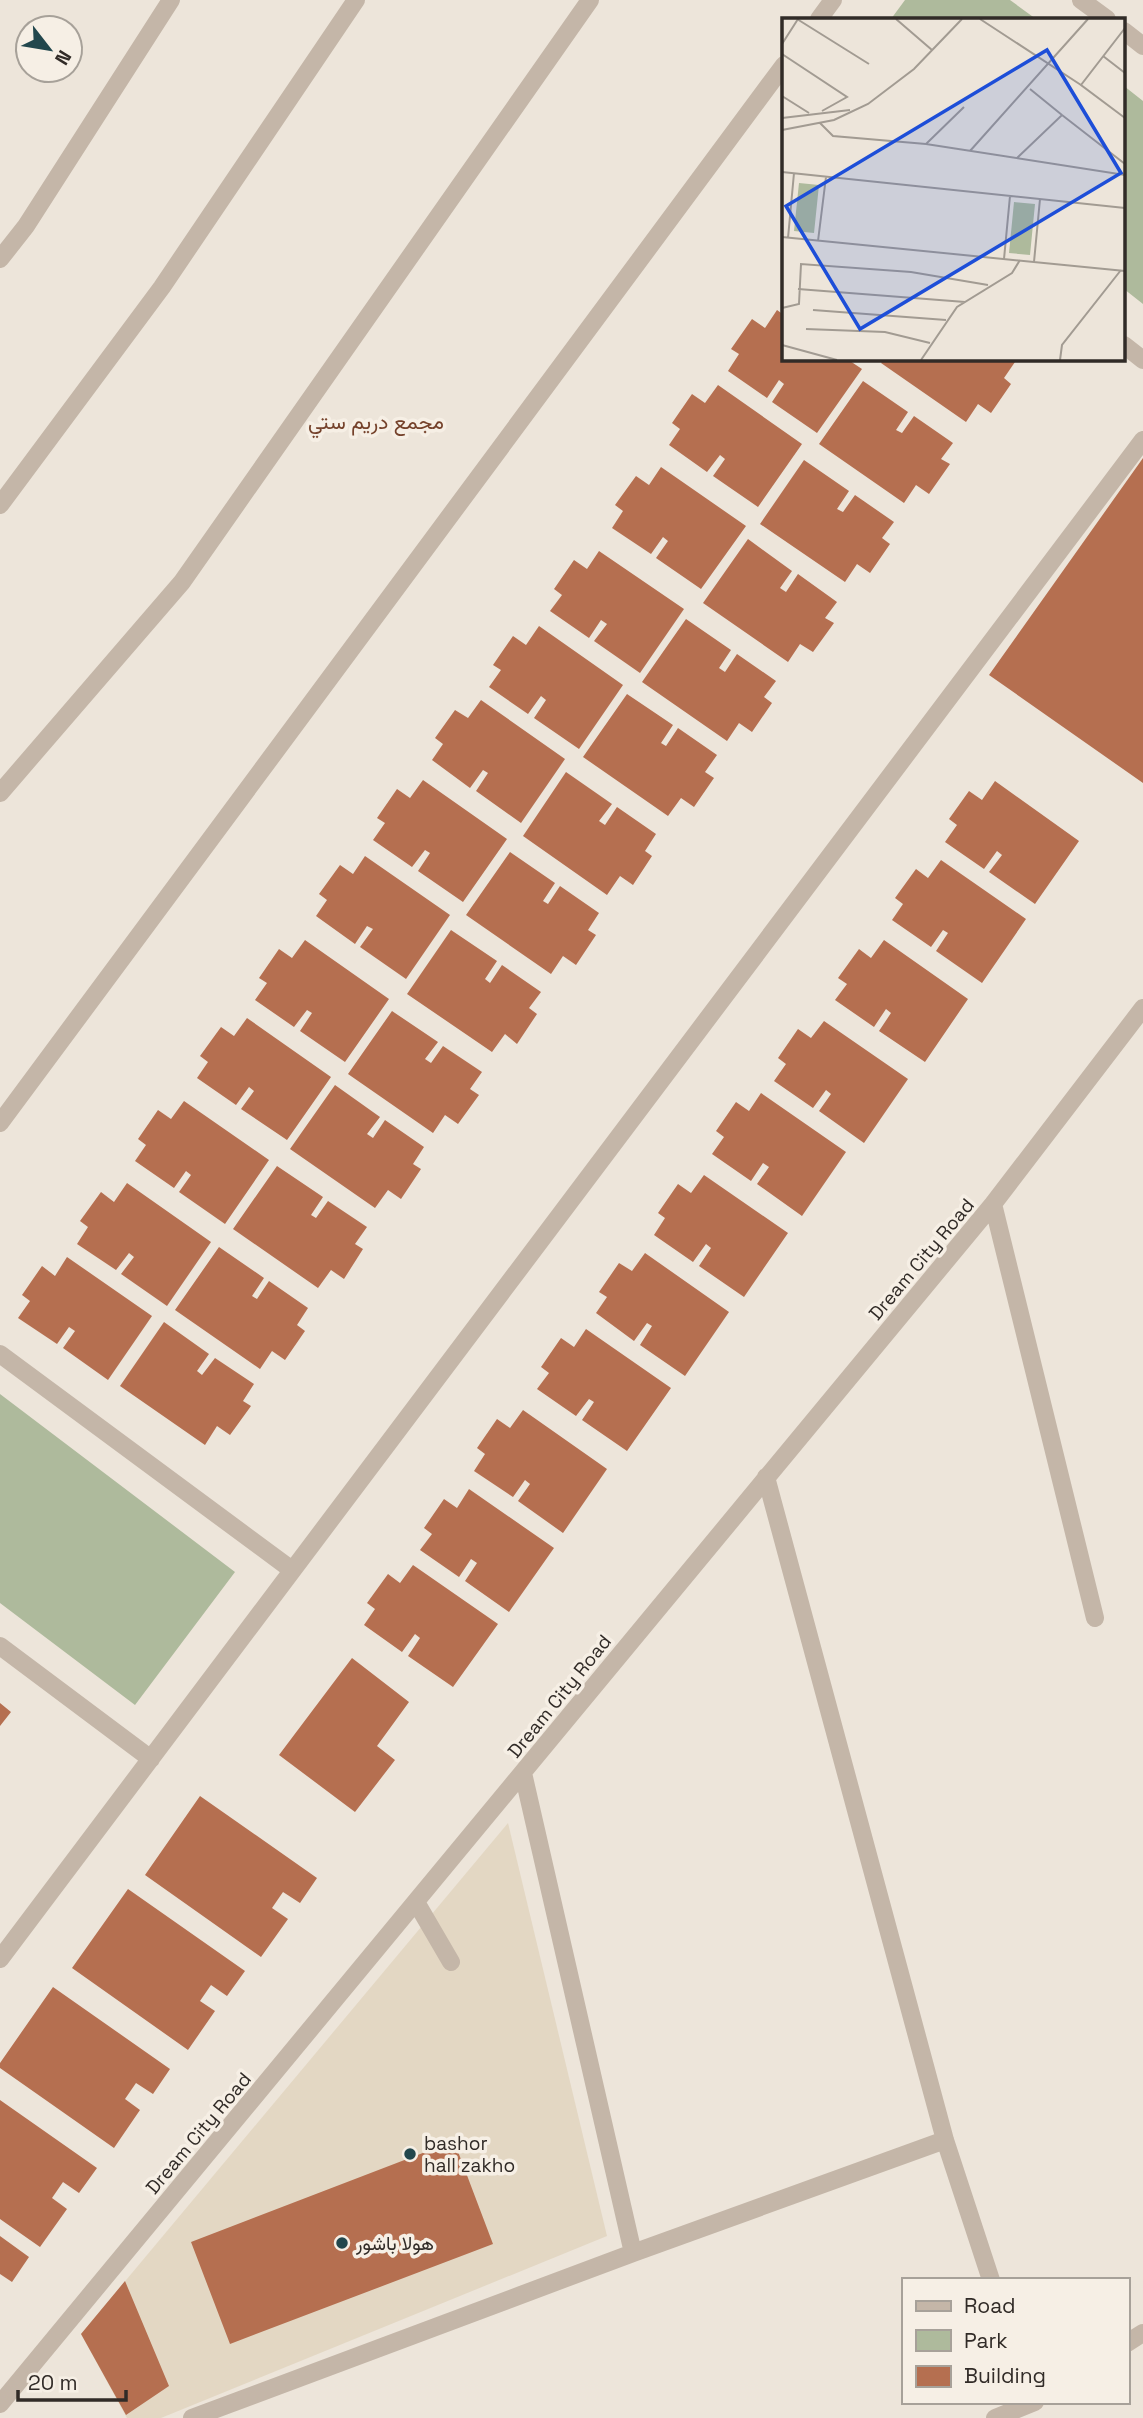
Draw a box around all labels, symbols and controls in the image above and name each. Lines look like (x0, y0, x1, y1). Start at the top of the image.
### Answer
north arrow (14, 14, 84, 84)
inset map (782, 18, 1126, 360)
text: N (49, 46, 77, 69)
district label: مجمع دريم ستي (308, 408, 444, 439)
street label: Dream City Road (863, 1193, 980, 1325)
street label: Dream City Road (502, 1630, 617, 1763)
street label: Dream City Road (140, 2067, 257, 2199)
place label: bashor hall zakho (424, 2131, 515, 2178)
marker: bashor hall zakho (402, 2146, 418, 2162)
place label: هولا باشور (355, 2231, 434, 2256)
marker: هولا باشور (334, 2235, 350, 2251)
legend (902, 2278, 1129, 2404)
text: Road (964, 2292, 1016, 2319)
text: Park (964, 2327, 1008, 2354)
scale bar (18, 2358, 126, 2402)
text: Building (964, 2362, 1046, 2389)
text: 20 m (28, 2369, 78, 2396)

